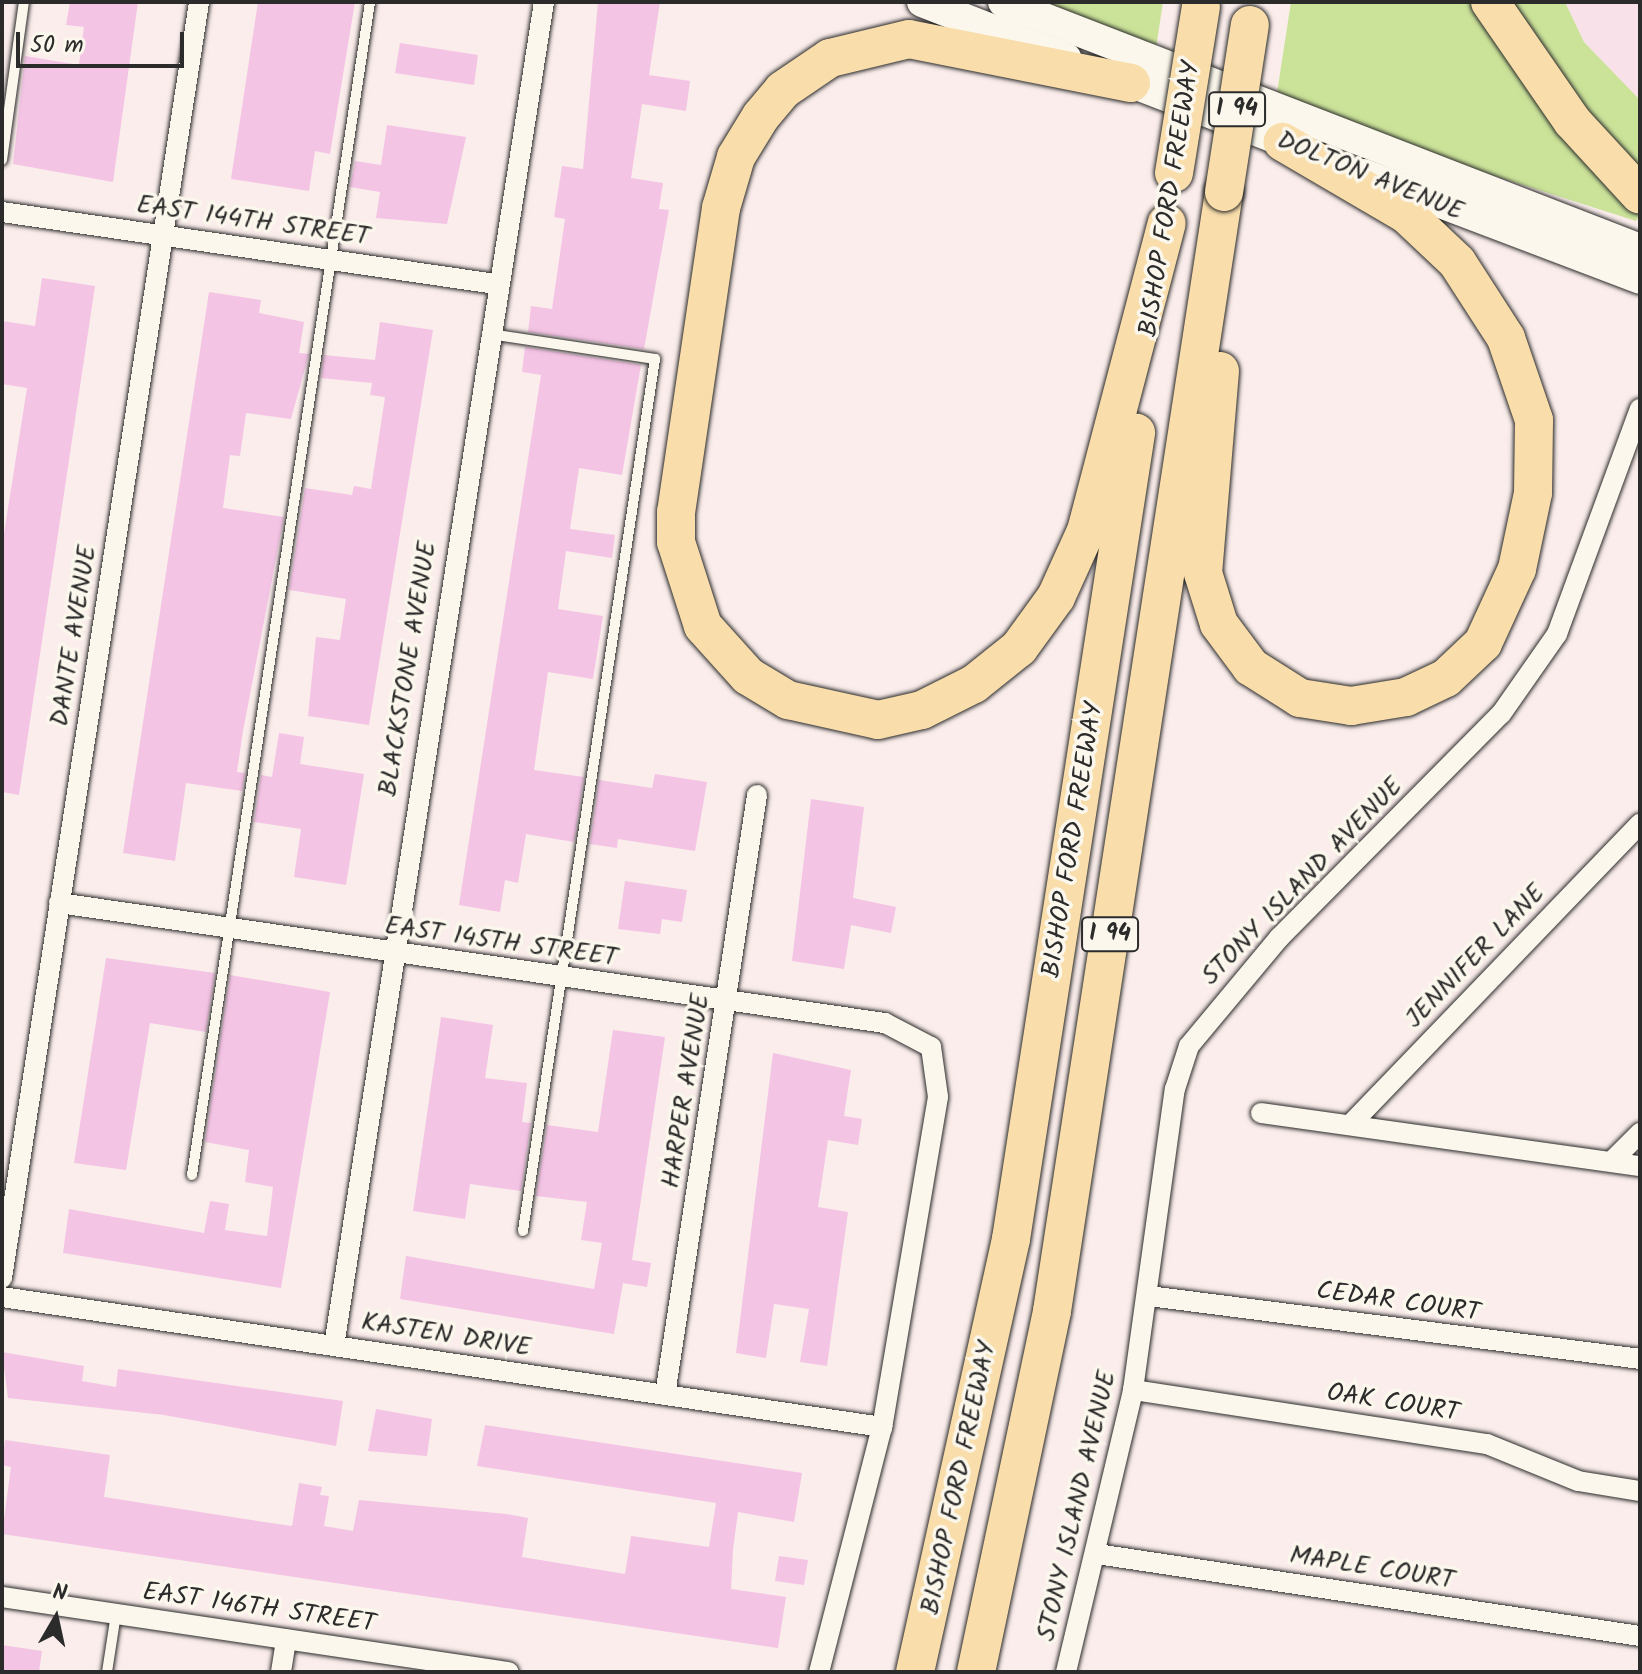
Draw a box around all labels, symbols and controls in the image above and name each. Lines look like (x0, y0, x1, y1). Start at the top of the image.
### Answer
scale bar (20, 16, 188, 66)
text: 50 m (30, 26, 84, 65)
street label: BISHOP FORD FREEWAY (1134, 59, 1208, 339)
road number: I 94 (1207, 89, 1267, 129)
street label: DOLTON AVENUE (1272, 125, 1468, 229)
street label: EAST 144TH STREET (134, 190, 372, 254)
street label: BLACKSTONE AVENUE (373, 539, 445, 799)
street label: DANTE AVENUE (45, 543, 105, 729)
street label: BISHOP FORD FREEWAY (1037, 700, 1111, 980)
street label: STONY ISLAND AVENUE (1196, 772, 1410, 992)
street label: JENNIFER LANE (1400, 879, 1552, 1035)
street label: EAST 145TH STREET (383, 911, 619, 975)
road number: I 94 (1080, 914, 1140, 954)
street label: HARPER AVENUE (656, 991, 718, 1191)
street label: CEDAR COURT (1314, 1276, 1482, 1330)
street label: KASTEN DRIVE (359, 1307, 533, 1365)
street label: BISHOP FORD FREEWAY (916, 1339, 1004, 1617)
street label: STONY ISLAND AVENUE (1032, 1368, 1124, 1644)
street label: OAK COURT (1325, 1378, 1461, 1430)
street label: MAPLE COURT (1287, 1541, 1457, 1597)
text: N (50, 1575, 69, 1612)
street label: EAST 146TH STREET (140, 1577, 378, 1641)
north arrow (16, 1578, 96, 1658)

